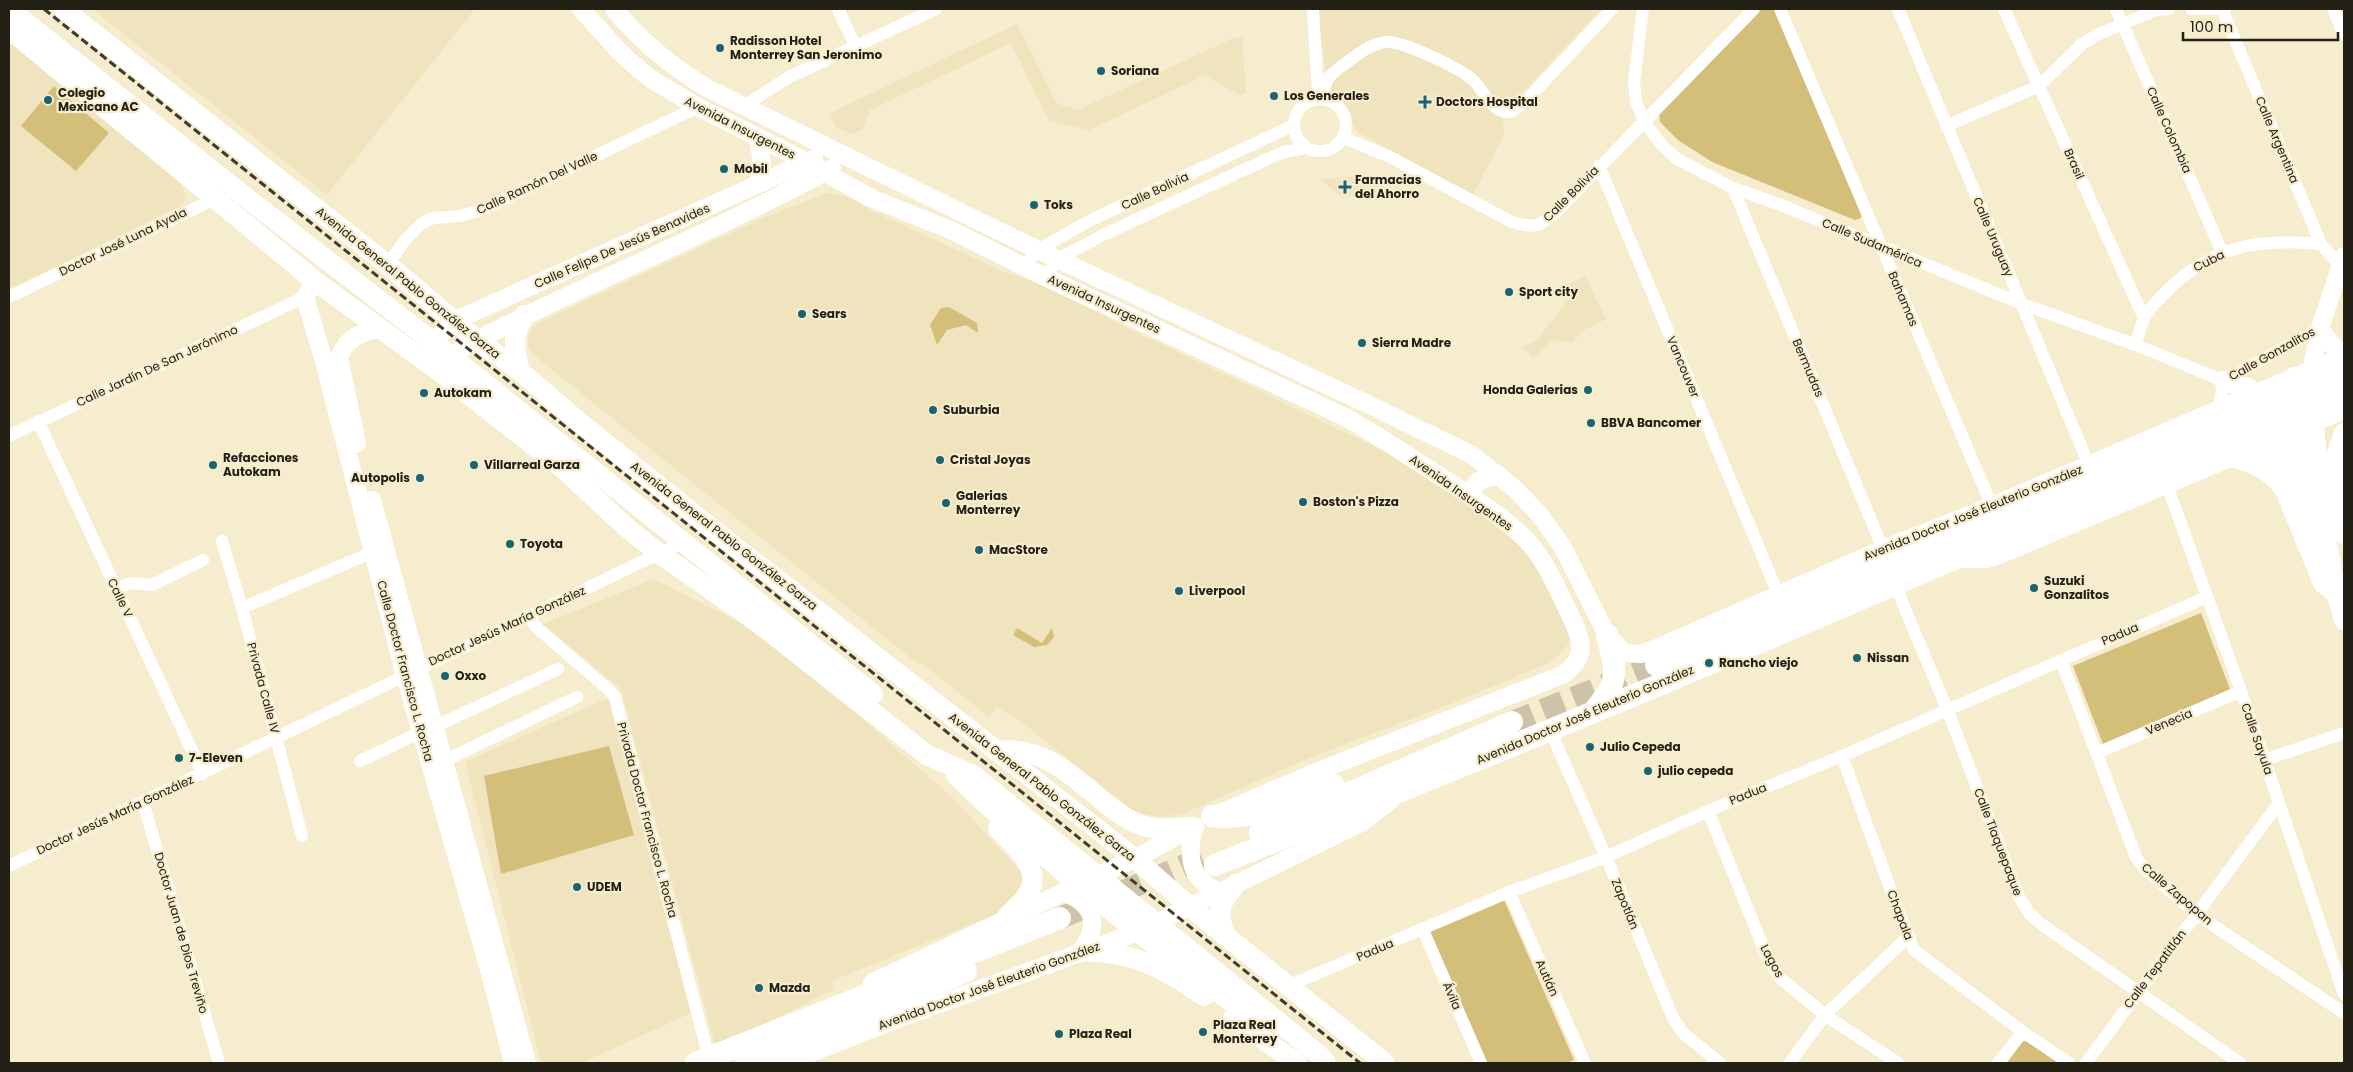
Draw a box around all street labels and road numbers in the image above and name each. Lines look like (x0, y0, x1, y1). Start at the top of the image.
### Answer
street label: Calle Colombia (2143, 84, 2196, 176)
street label: Avenida Insurgentes (682, 92, 799, 163)
street label: Calle Argentina (2251, 94, 2303, 186)
street label: Brasil (2060, 146, 2089, 182)
street label: Calle Ramón Del Valle (473, 147, 600, 218)
street label: Calle Bolivia (1539, 162, 1602, 225)
street label: Calle Bolivia (1118, 167, 1191, 214)
street label: Calle Uruguay (1969, 194, 2018, 279)
street label: Calle Felipe De Jesús Benavides (531, 199, 712, 292)
street label: Doctor José Luna Ayala (56, 203, 189, 280)
street label: Avenida General Pablo González Garza (313, 203, 504, 362)
street label: Calle Sudamérica (1819, 214, 1925, 271)
street label: Cuba (2190, 245, 2227, 276)
street label: Bahamas (1884, 269, 1923, 329)
street label: Avenida Insurgentes (1045, 270, 1163, 337)
street label: Calle Jardín De San Jerónimo (73, 320, 241, 411)
street label: Calle Gonzalitos (2225, 323, 2318, 384)
street label: Vancouver (1663, 333, 1704, 401)
street label: Bermudas (1789, 336, 1828, 400)
street label: Avenida Insurgentes (1406, 450, 1516, 535)
street label: Avenida General Pablo González Garza (627, 457, 821, 614)
street label: Avenida Doctor José Eleuterio González (1861, 461, 2085, 564)
street label: Calle V (104, 575, 137, 620)
street label: Calle Doctor Francisco L. Rocha (373, 578, 438, 763)
street label: Doctor Jesús María González (425, 582, 588, 670)
street label: Padua (2099, 618, 2141, 649)
street label: Privada Calle IV (243, 640, 284, 735)
street label: Avenida Doctor José Eleuterio González (1473, 661, 1696, 768)
street label: Calle Sayula (2237, 701, 2278, 777)
street label: Venecia (2143, 704, 2195, 739)
street label: Avenida General Pablo González Garza (945, 708, 1139, 865)
street label: Privada Doctor Francisco L. Rocha (613, 720, 682, 920)
street label: Doctor Jesús María González (33, 771, 196, 859)
street label: Padua (1727, 778, 1769, 809)
street label: Calle Tlaquepaque (1970, 785, 2027, 898)
street label: Doctor Juan de Dios Treviño (150, 850, 213, 1016)
street label: Calle Zapopan (2138, 859, 2217, 928)
street label: Zapotlán (1608, 876, 1643, 932)
street label: Chapala (1883, 887, 1918, 942)
street label: Calle Tepatitlán (2119, 926, 2190, 1012)
street label: Padua (1354, 934, 1396, 965)
street label: Avenida Doctor José Eleuterio González (876, 937, 1102, 1034)
street label: Lagos (1756, 941, 1788, 980)
street label: Autlán (1532, 957, 1563, 999)
street label: Ávila (1439, 979, 1466, 1012)

